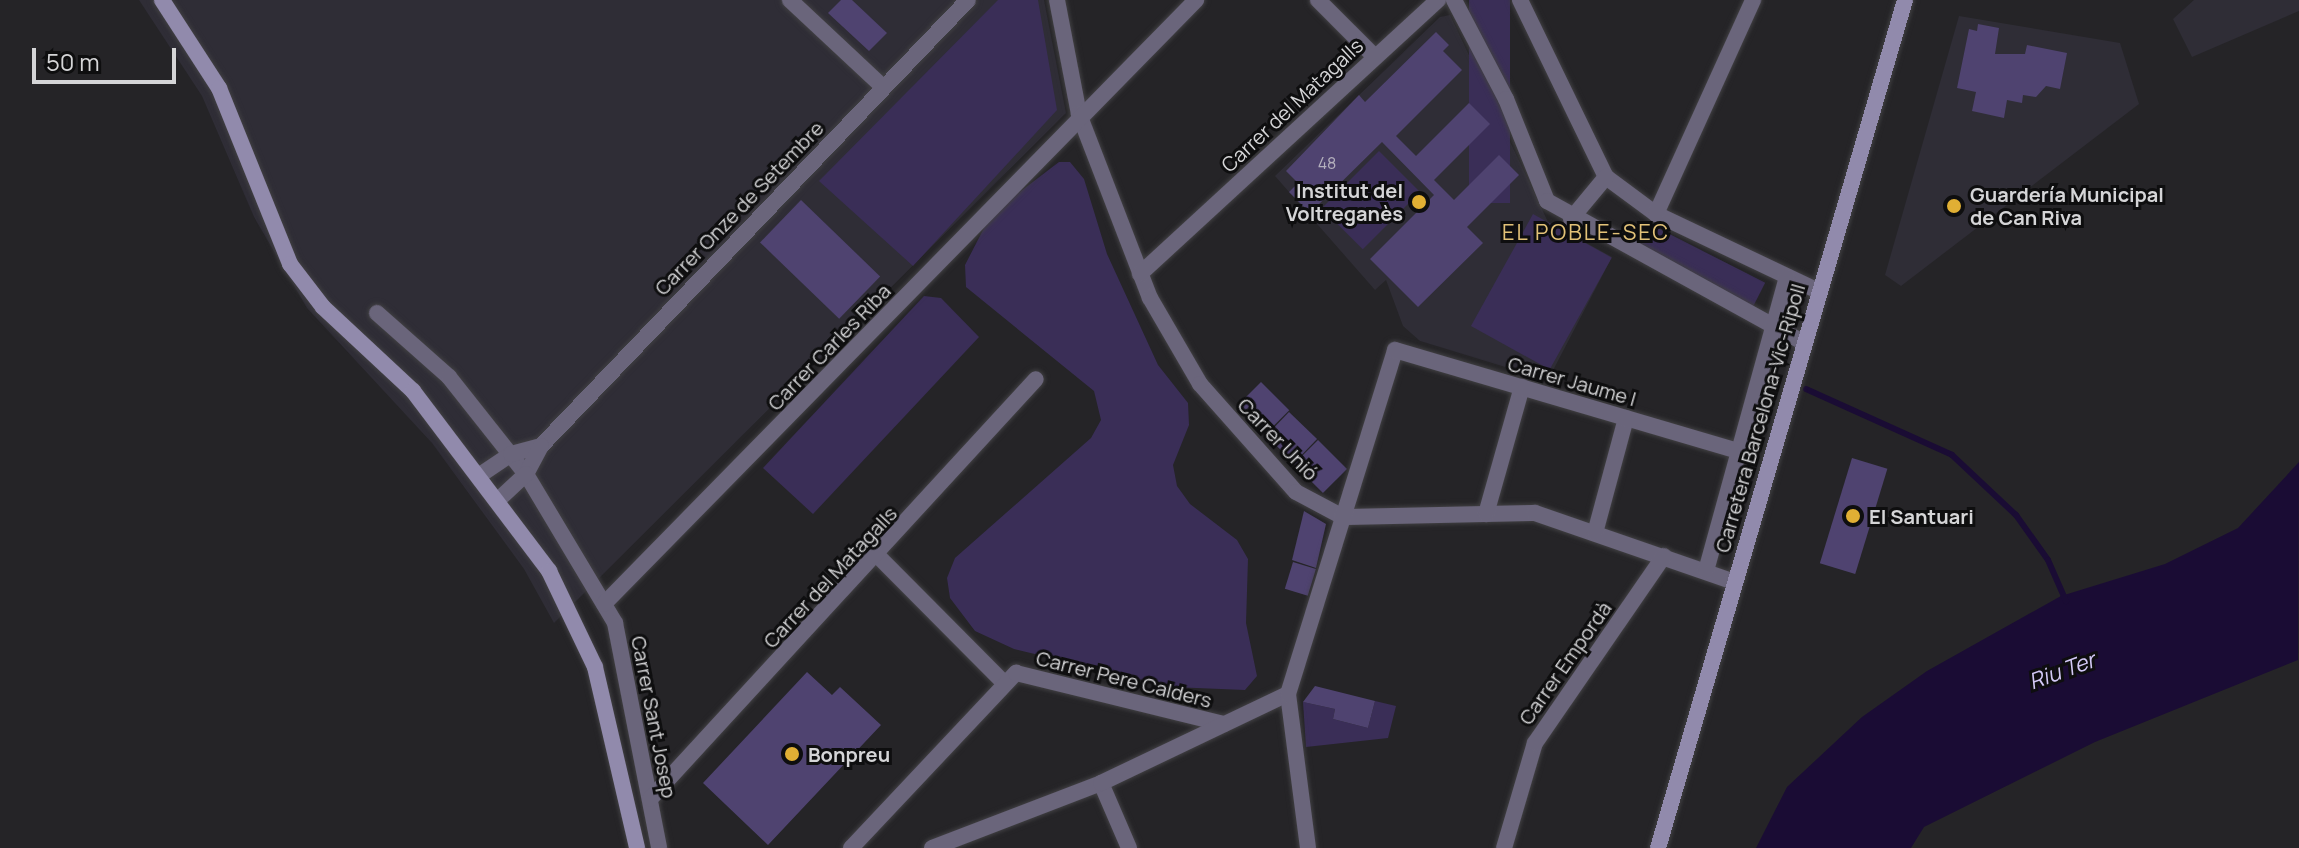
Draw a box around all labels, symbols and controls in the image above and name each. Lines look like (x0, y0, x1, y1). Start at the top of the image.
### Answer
scale bar (36, 32, 180, 82)
street label: Carrer del Matagalls (1216, 33, 1368, 177)
text: 50 m (46, 45, 100, 78)
street label: Carrer Onze de Setembre (650, 116, 828, 300)
house number: 48 (1318, 153, 1336, 173)
place label: Institut del Voltreganès (1286, 178, 1403, 225)
place label: Guardería Municipal de Can Riva (1970, 182, 2164, 229)
marker: Institut del Voltreganès (1410, 193, 1428, 211)
marker: Guardería Municipal de Can Riva (1945, 197, 1963, 215)
district label: EL POBLE-SEC (1501, 220, 1671, 246)
street label: Carrer Carles Riba (763, 279, 895, 415)
street label: Carretera Barcelona-Vic-Ripoll (1710, 281, 1810, 555)
street label: Carrer Jaume I (1505, 351, 1639, 411)
street label: Carrer Unió (1233, 393, 1323, 485)
street label: Carrer del Matagalls (758, 501, 902, 653)
place label: El Santuari (1869, 504, 1974, 528)
marker: El Santuari (1844, 507, 1862, 525)
street label: Carrer Empordà (1514, 597, 1616, 729)
street label: Carrer Sant Josep (627, 634, 681, 800)
street label: Carrer Pere Calders (1034, 646, 1214, 712)
water label: Riu Ter (2025, 647, 2099, 695)
place label: Bonpreu (808, 742, 890, 766)
marker: Bonpreu (783, 745, 801, 763)

